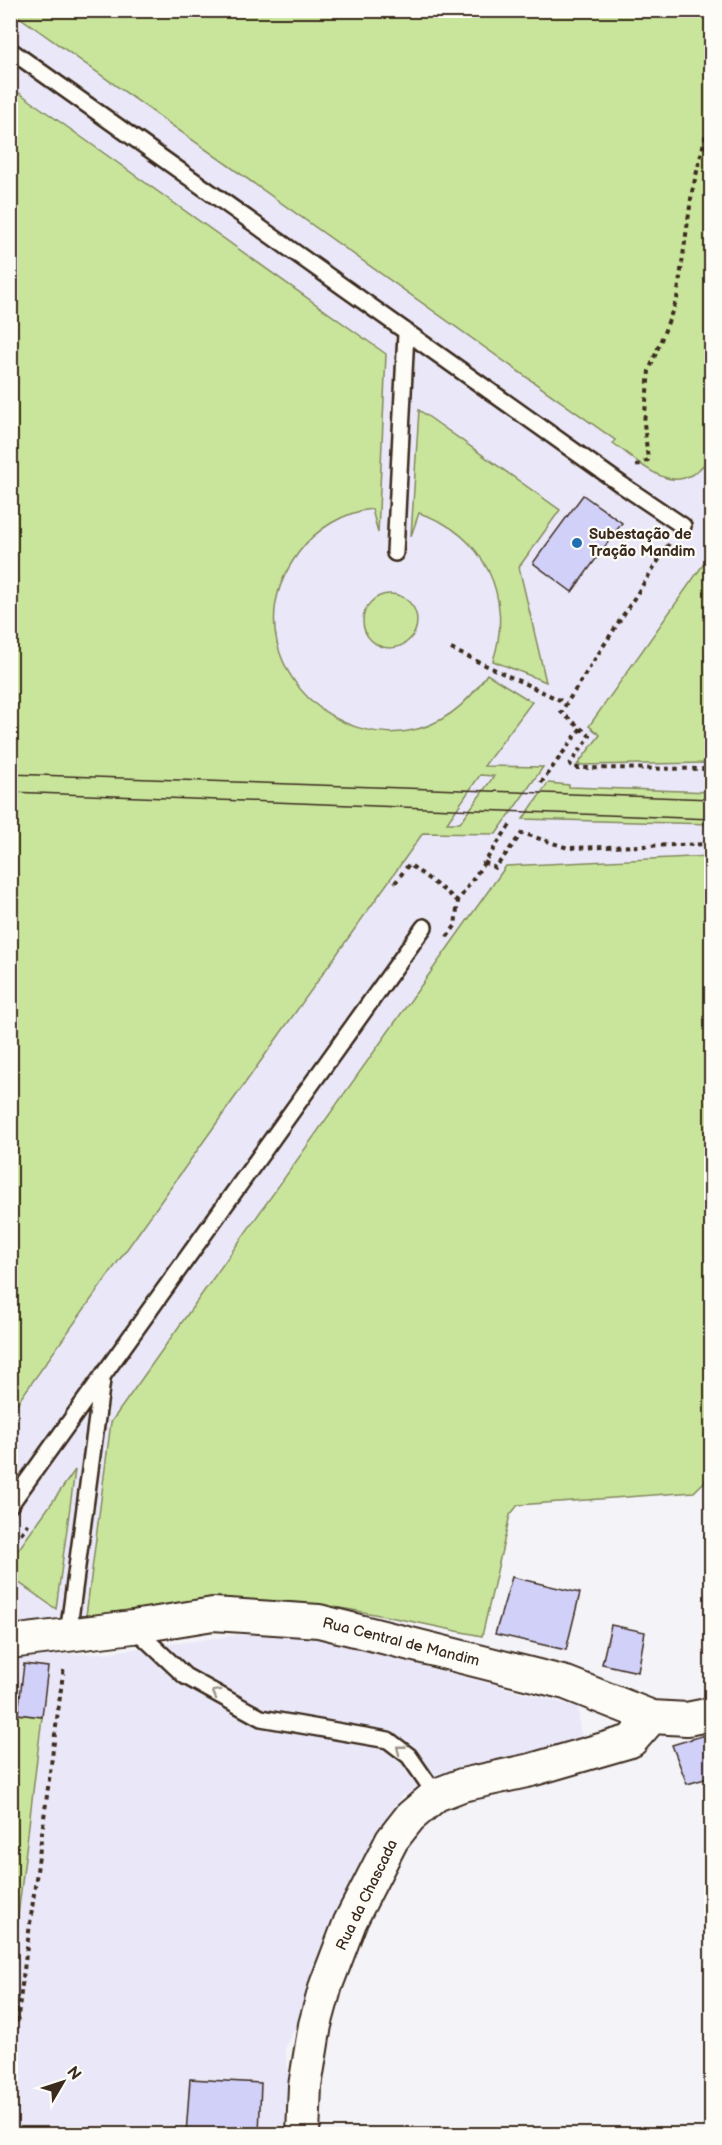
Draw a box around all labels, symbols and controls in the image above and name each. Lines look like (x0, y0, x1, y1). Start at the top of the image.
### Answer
place label: Subestação de Tração Mandim (589, 525, 696, 561)
marker: Subestação de Tração Mandim (570, 536, 584, 550)
street label: Rua Central de Mandim (321, 1613, 481, 1671)
one-way arrow (212, 1689, 222, 1700)
one-way arrow (395, 1745, 406, 1756)
street label: Rua da Chascada (332, 1836, 402, 1954)
north arrow (33, 2052, 93, 2112)
text: N (62, 2063, 85, 2084)

